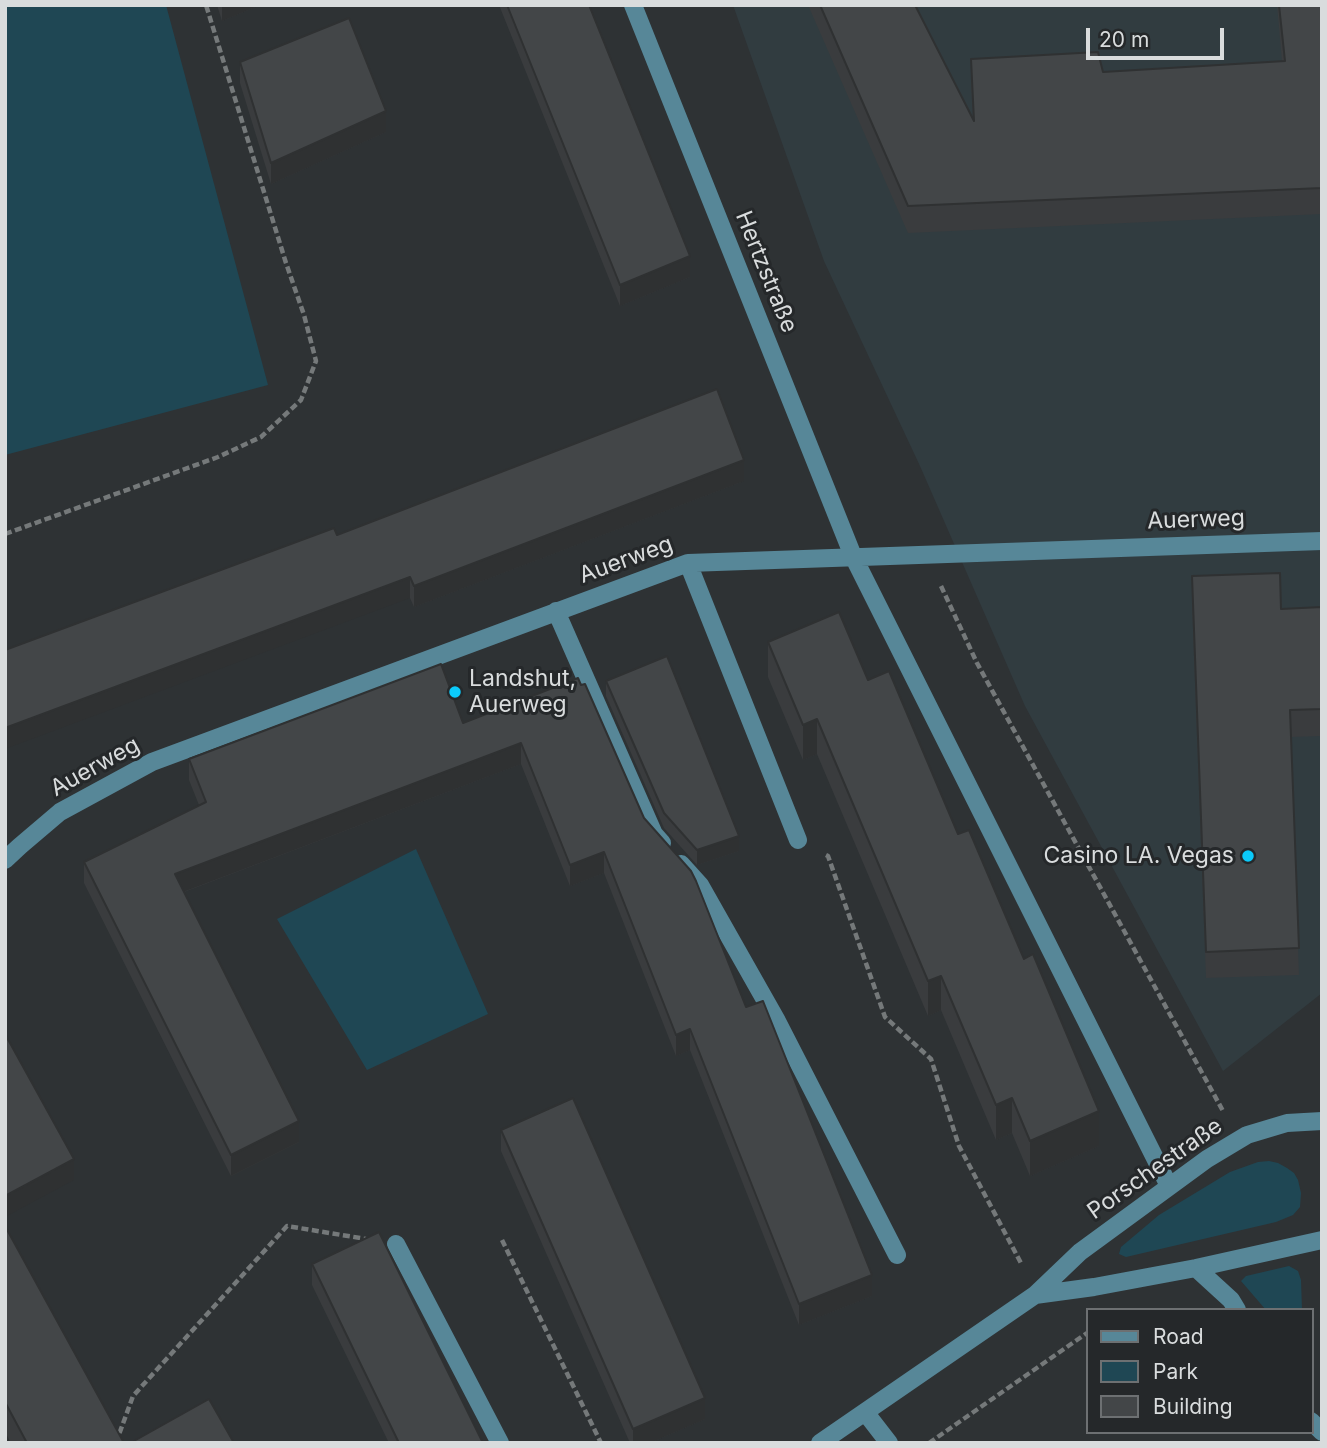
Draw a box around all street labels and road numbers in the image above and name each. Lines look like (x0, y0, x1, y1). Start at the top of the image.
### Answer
street label: Hertzstraße (729, 207, 803, 337)
street label: Auerweg (1147, 505, 1245, 535)
street label: Auerweg (575, 530, 677, 590)
street label: Auerweg (46, 731, 144, 803)
street label: Porschestraße (1082, 1112, 1228, 1226)

